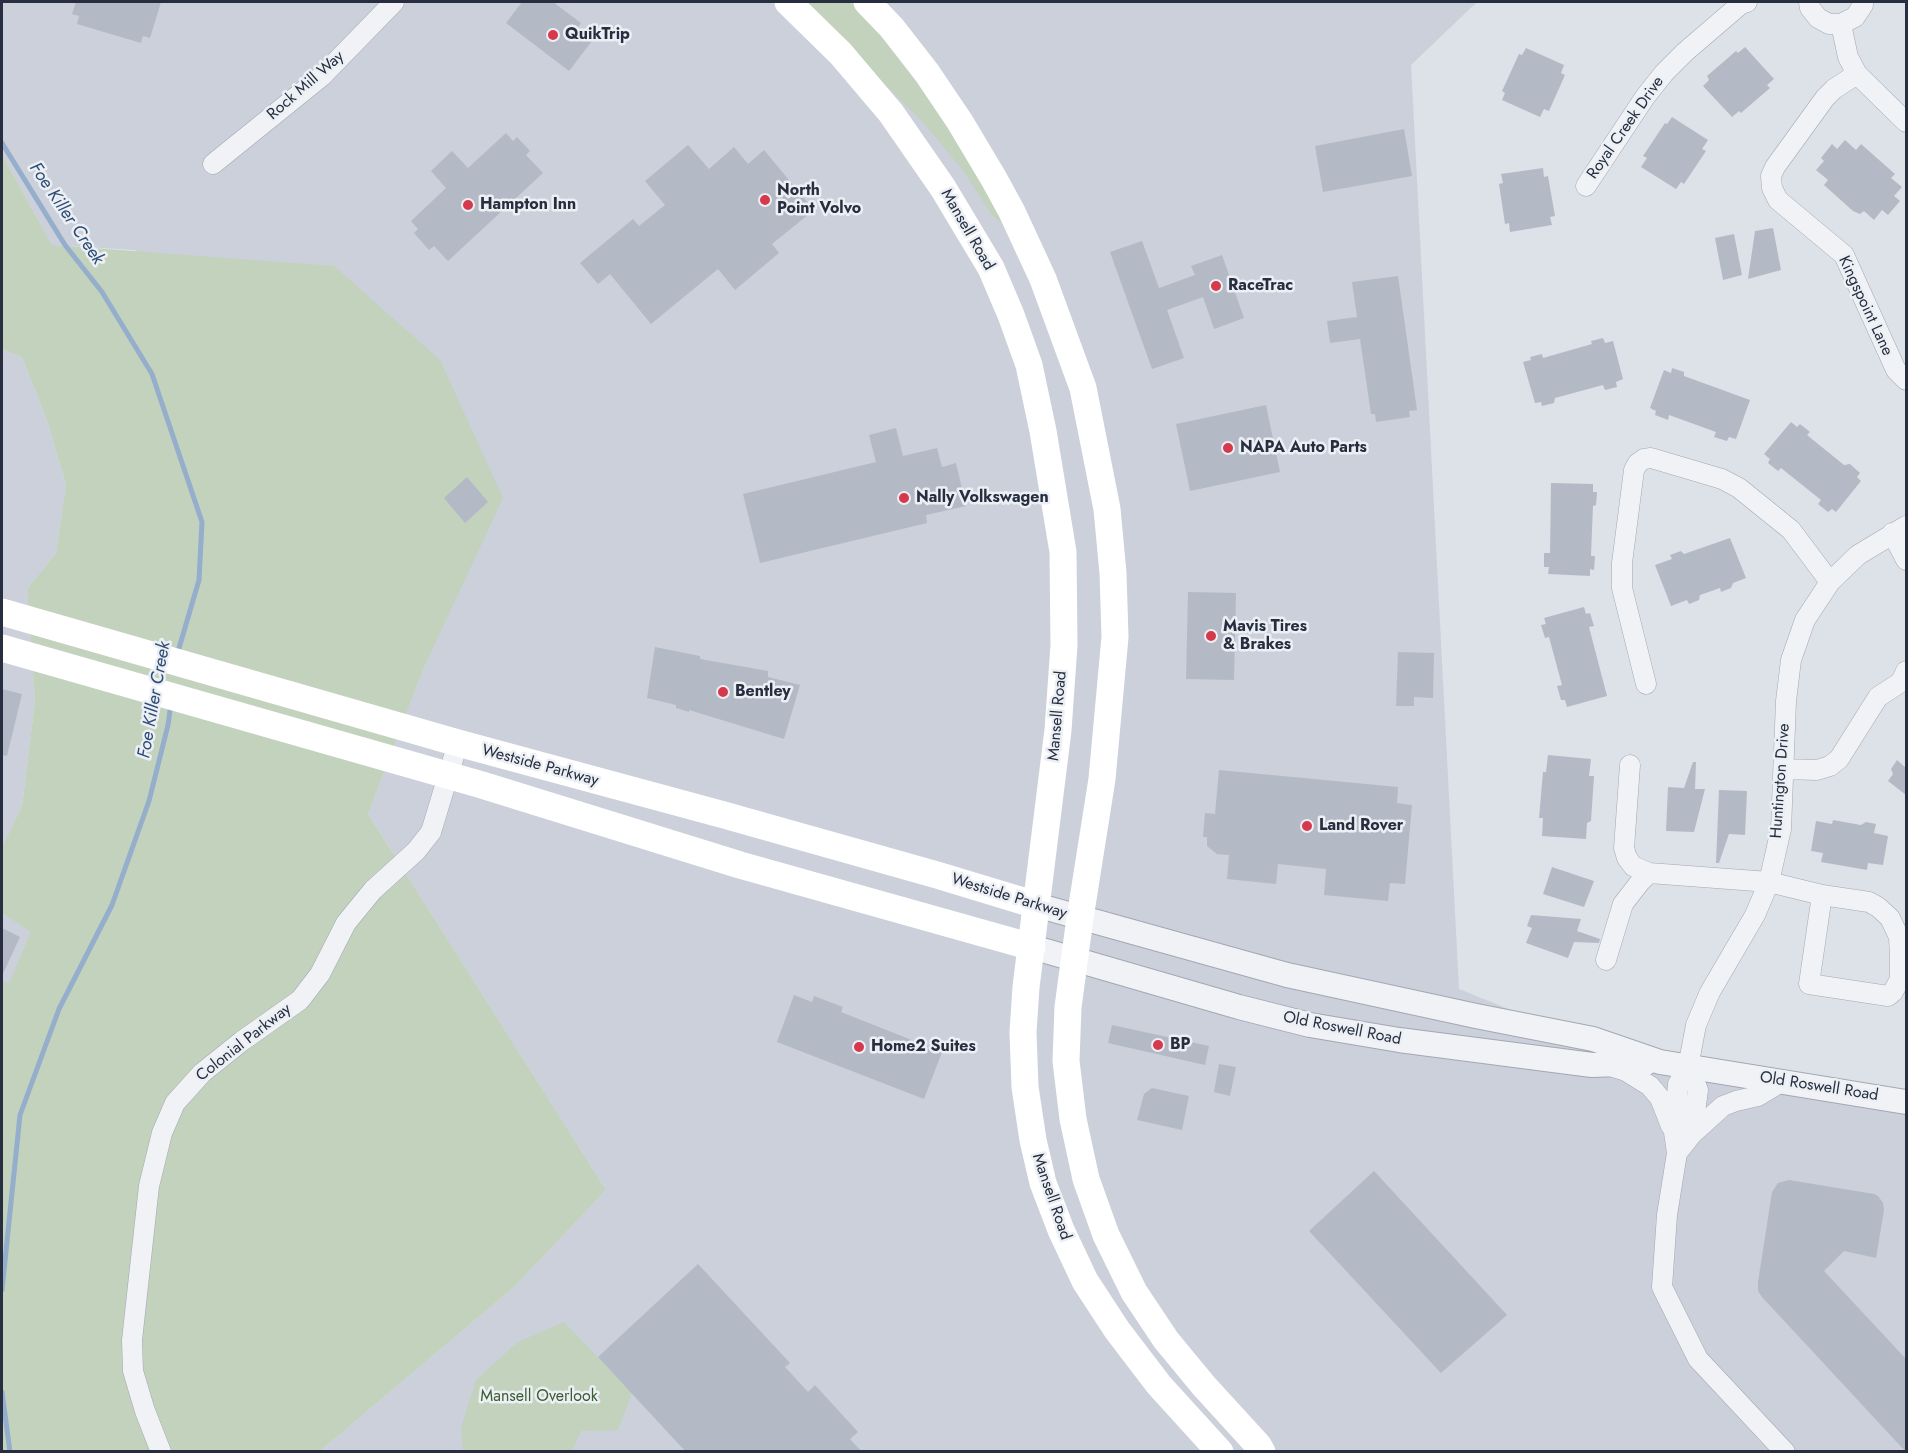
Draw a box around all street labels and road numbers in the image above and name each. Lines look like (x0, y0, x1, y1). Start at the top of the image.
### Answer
street label: Rock Mill Way (264, 47, 348, 125)
street label: Royal Creek Drive (1584, 73, 1668, 183)
street label: Mansell Road (936, 186, 998, 274)
street label: Kingspoint Lane (1834, 253, 1896, 359)
street label: Mansell Road (1044, 670, 1072, 762)
street label: Huntington Drive (1767, 723, 1795, 839)
street label: Westside Parkway (479, 741, 601, 791)
street label: Westside Parkway (949, 870, 1069, 924)
street label: Colonial Parkway (193, 1000, 295, 1086)
street label: Old Roswell Road (1281, 1008, 1403, 1050)
street label: Old Roswell Road (1758, 1068, 1880, 1106)
street label: Mansell Road (1027, 1151, 1075, 1243)

